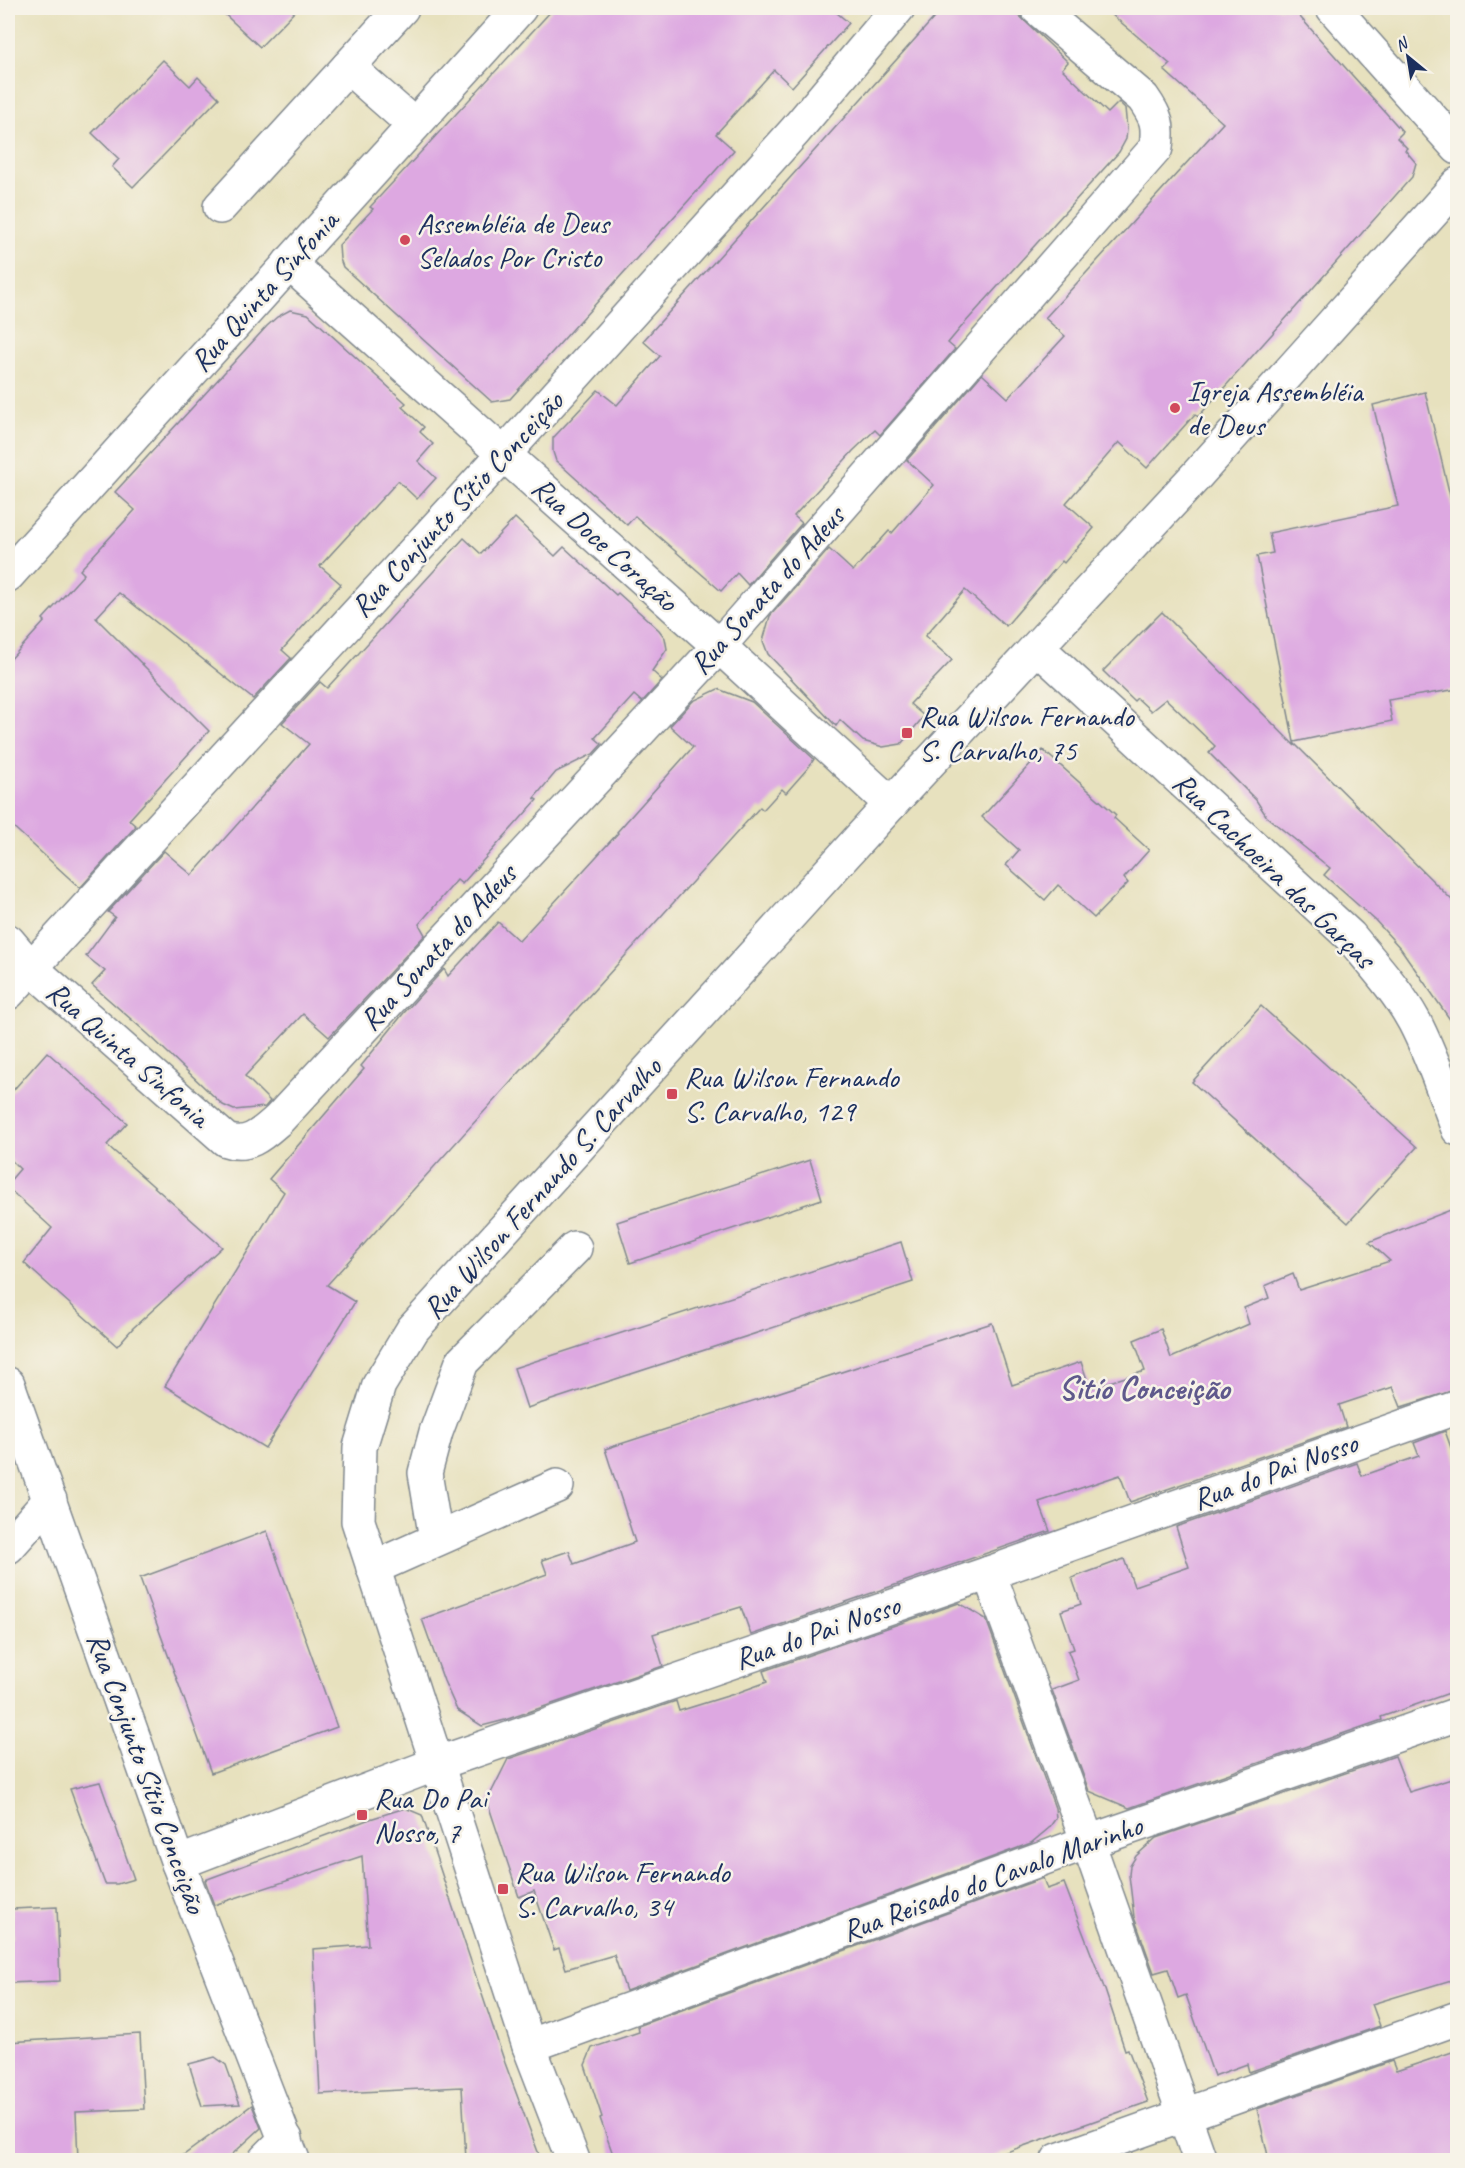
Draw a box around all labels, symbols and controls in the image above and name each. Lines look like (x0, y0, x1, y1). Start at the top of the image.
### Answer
north arrow (1378, 27, 1438, 87)
text: N (1392, 32, 1413, 56)
street label: Rua Quinta Sinfonia (182, 200, 348, 380)
place label: Assembléia de Deus Selados Por Cristo (417, 204, 612, 276)
marker: Assembléia de Deus Selados Por Cristo (398, 233, 412, 247)
place label: Igreja Assembléia de Deus (1187, 372, 1365, 444)
street label: Rua Conjunto Sítio Conceição (342, 382, 573, 625)
marker: Igreja Assembléia de Deus (1168, 401, 1182, 415)
street label: Rua Doce Coração (524, 468, 687, 621)
street label: Rua Sonata do Adeus (681, 496, 855, 682)
place label: Rua Wilson Fernando S. Carvalho, 75 (919, 697, 1135, 769)
marker: Rua Wilson Fernando S. Carvalho, 75 (900, 726, 914, 740)
street label: Rua Cachoeira das Garças (1165, 764, 1385, 978)
street label: Rua Sonata do Adeus (351, 854, 527, 1038)
street label: Rua Quinta Sinfonia (38, 973, 220, 1137)
street label: Rua Wilson Fernando S. Carvalho (414, 1048, 671, 1327)
place label: Rua Wilson Fernando S. Carvalho, 129 (684, 1058, 900, 1130)
marker: Rua Wilson Fernando S. Carvalho, 129 (665, 1087, 679, 1101)
district label: Sitío Conceição (1059, 1367, 1231, 1409)
street label: Rua do Pai Nosso (1187, 1423, 1364, 1518)
street label: Rua do Pai Nosso (729, 1585, 906, 1678)
street label: Rua Conjunto Sítio Conceição (79, 1628, 216, 1920)
place label: Rua Do Pai Nosso, 7 (374, 1779, 490, 1851)
street label: Rua Reisado do Cavalo Marinho (837, 1806, 1149, 1950)
marker: Rua Do Pai Nosso, 7 (355, 1808, 369, 1822)
place label: Rua Wilson Fernando S. Carvalho, 34 (515, 1853, 731, 1925)
marker: Rua Wilson Fernando S. Carvalho, 34 (496, 1882, 510, 1896)

